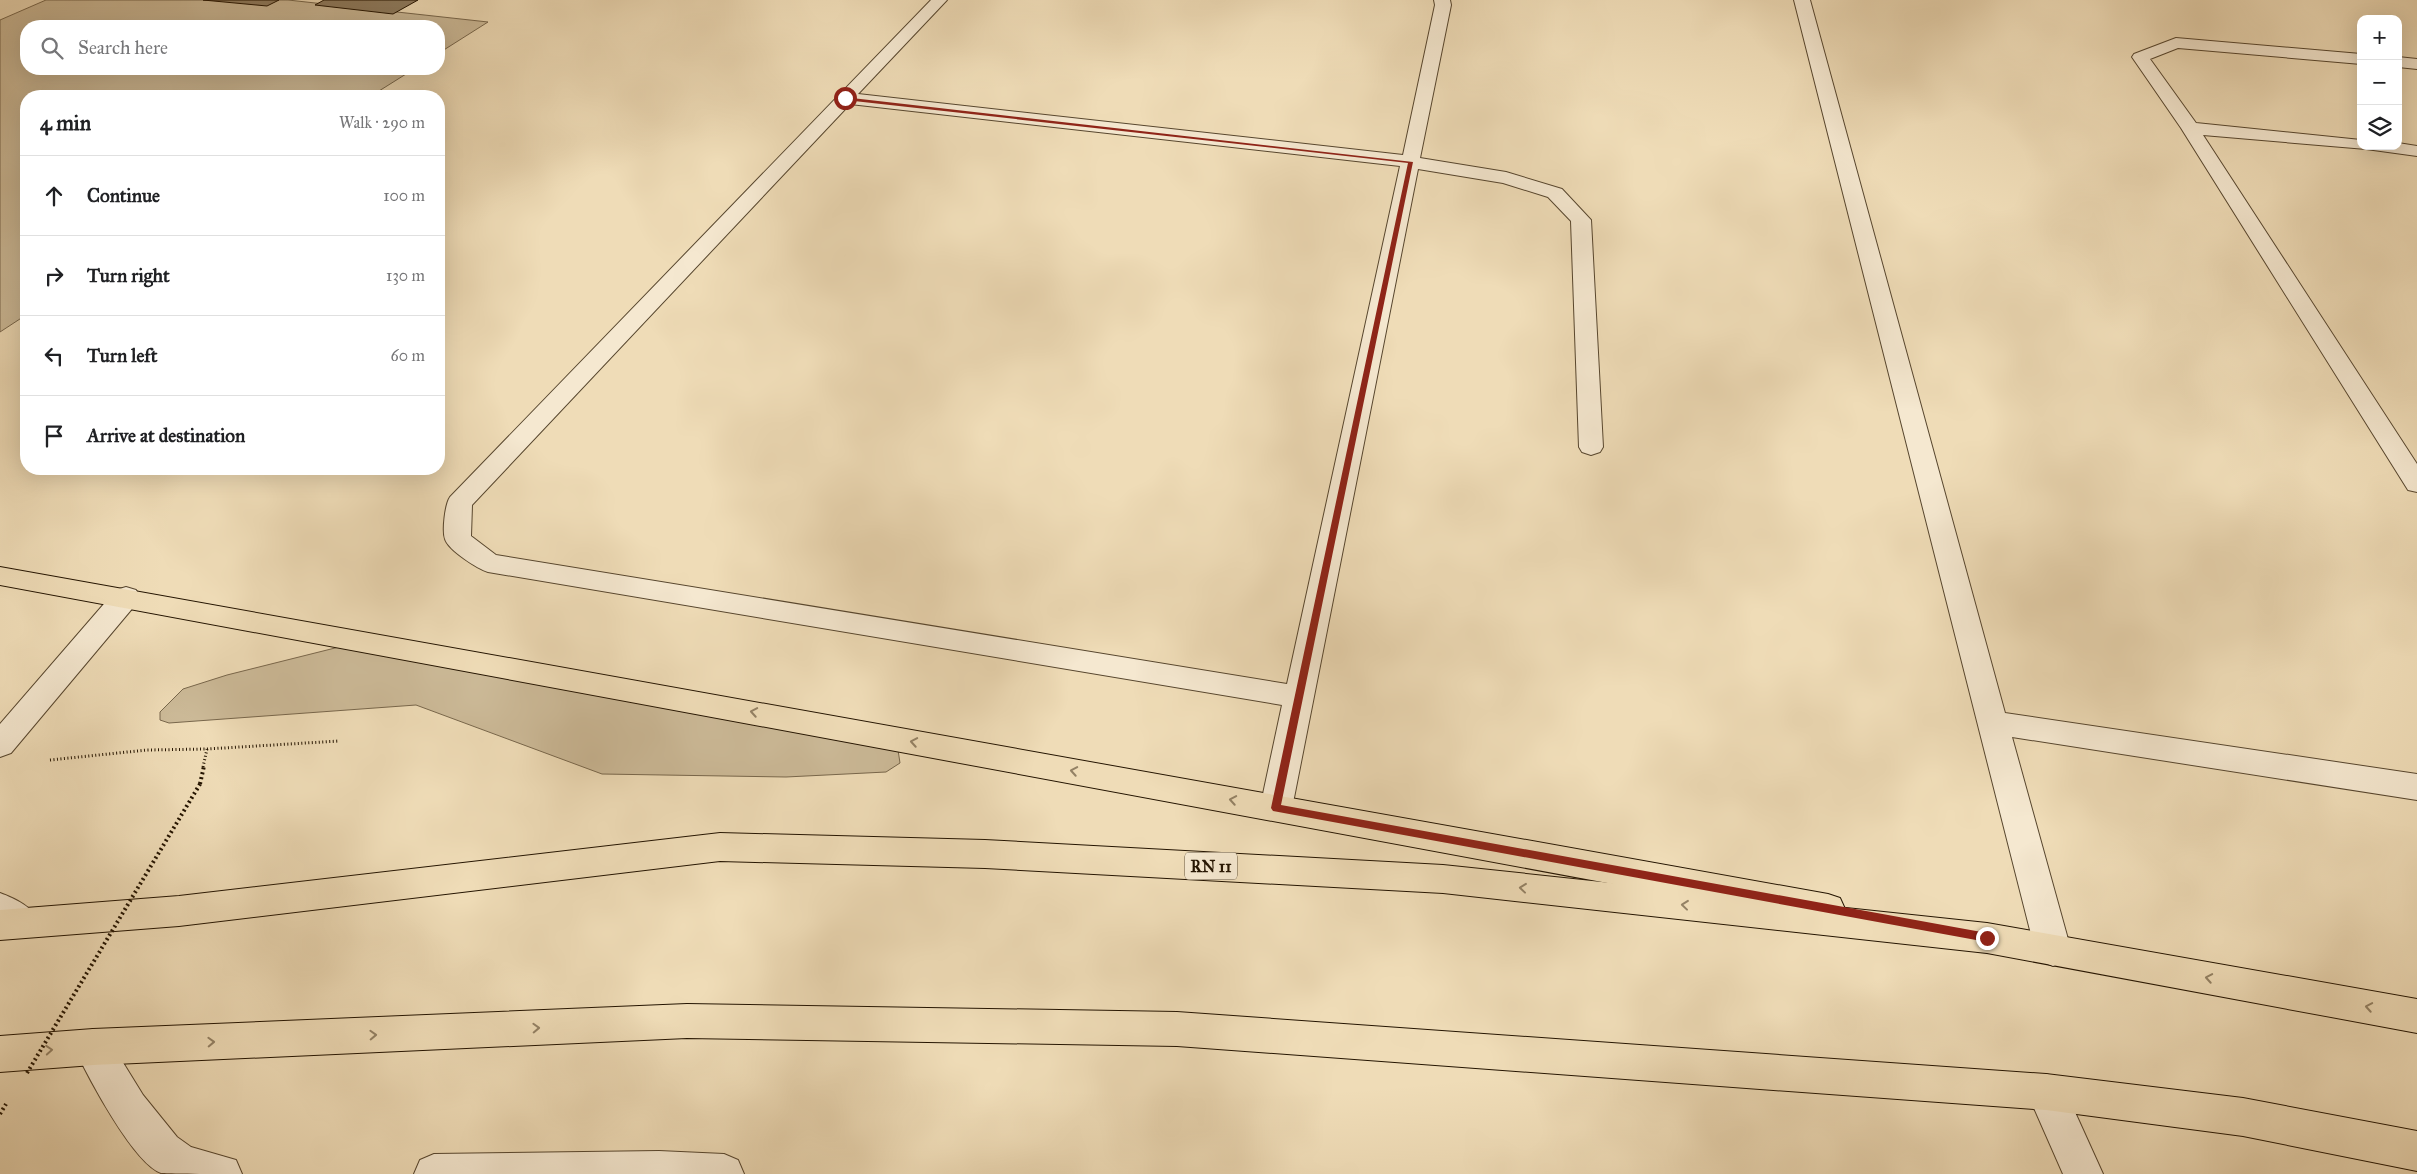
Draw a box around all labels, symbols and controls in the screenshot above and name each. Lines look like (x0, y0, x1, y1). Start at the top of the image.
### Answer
map controls (2357, 15, 2402, 150)
button: + (2357, 15, 2402, 60)
search box (20, 20, 445, 75)
icon: search (38, 34, 66, 62)
text: Search here (78, 36, 168, 59)
button: − (2357, 60, 2402, 105)
route start (834, 87, 857, 110)
button: layers (2357, 105, 2402, 150)
text: 4 min (40, 110, 91, 136)
text: Walk · 290 m (339, 113, 425, 132)
icon: ahead (40, 182, 68, 210)
text: Continue (87, 184, 160, 207)
text: 100 m (383, 186, 425, 205)
icon: right (40, 262, 68, 290)
text: Turn right (87, 264, 170, 287)
text: 130 m (386, 266, 425, 285)
icon: left (40, 342, 68, 370)
text: Turn left (87, 344, 157, 367)
text: 60 m (391, 346, 425, 365)
icon: arrive (40, 422, 68, 450)
text: Arrive at destination (87, 424, 245, 447)
one-way arrow (750, 708, 758, 718)
one-way arrow (909, 737, 918, 747)
one-way arrow (1069, 766, 1078, 776)
one-way arrow (1229, 796, 1238, 806)
road number: RN 11 (1185, 852, 1237, 879)
one-way arrow (1519, 883, 1527, 894)
one-way arrow (1680, 900, 1688, 911)
route end (1976, 927, 1999, 950)
one-way arrow (2205, 974, 2214, 984)
one-way arrow (2365, 1003, 2373, 1013)
one-way arrow (532, 1022, 540, 1033)
one-way arrow (369, 1029, 377, 1040)
one-way arrow (207, 1036, 215, 1047)
one-way arrow (45, 1045, 53, 1056)

